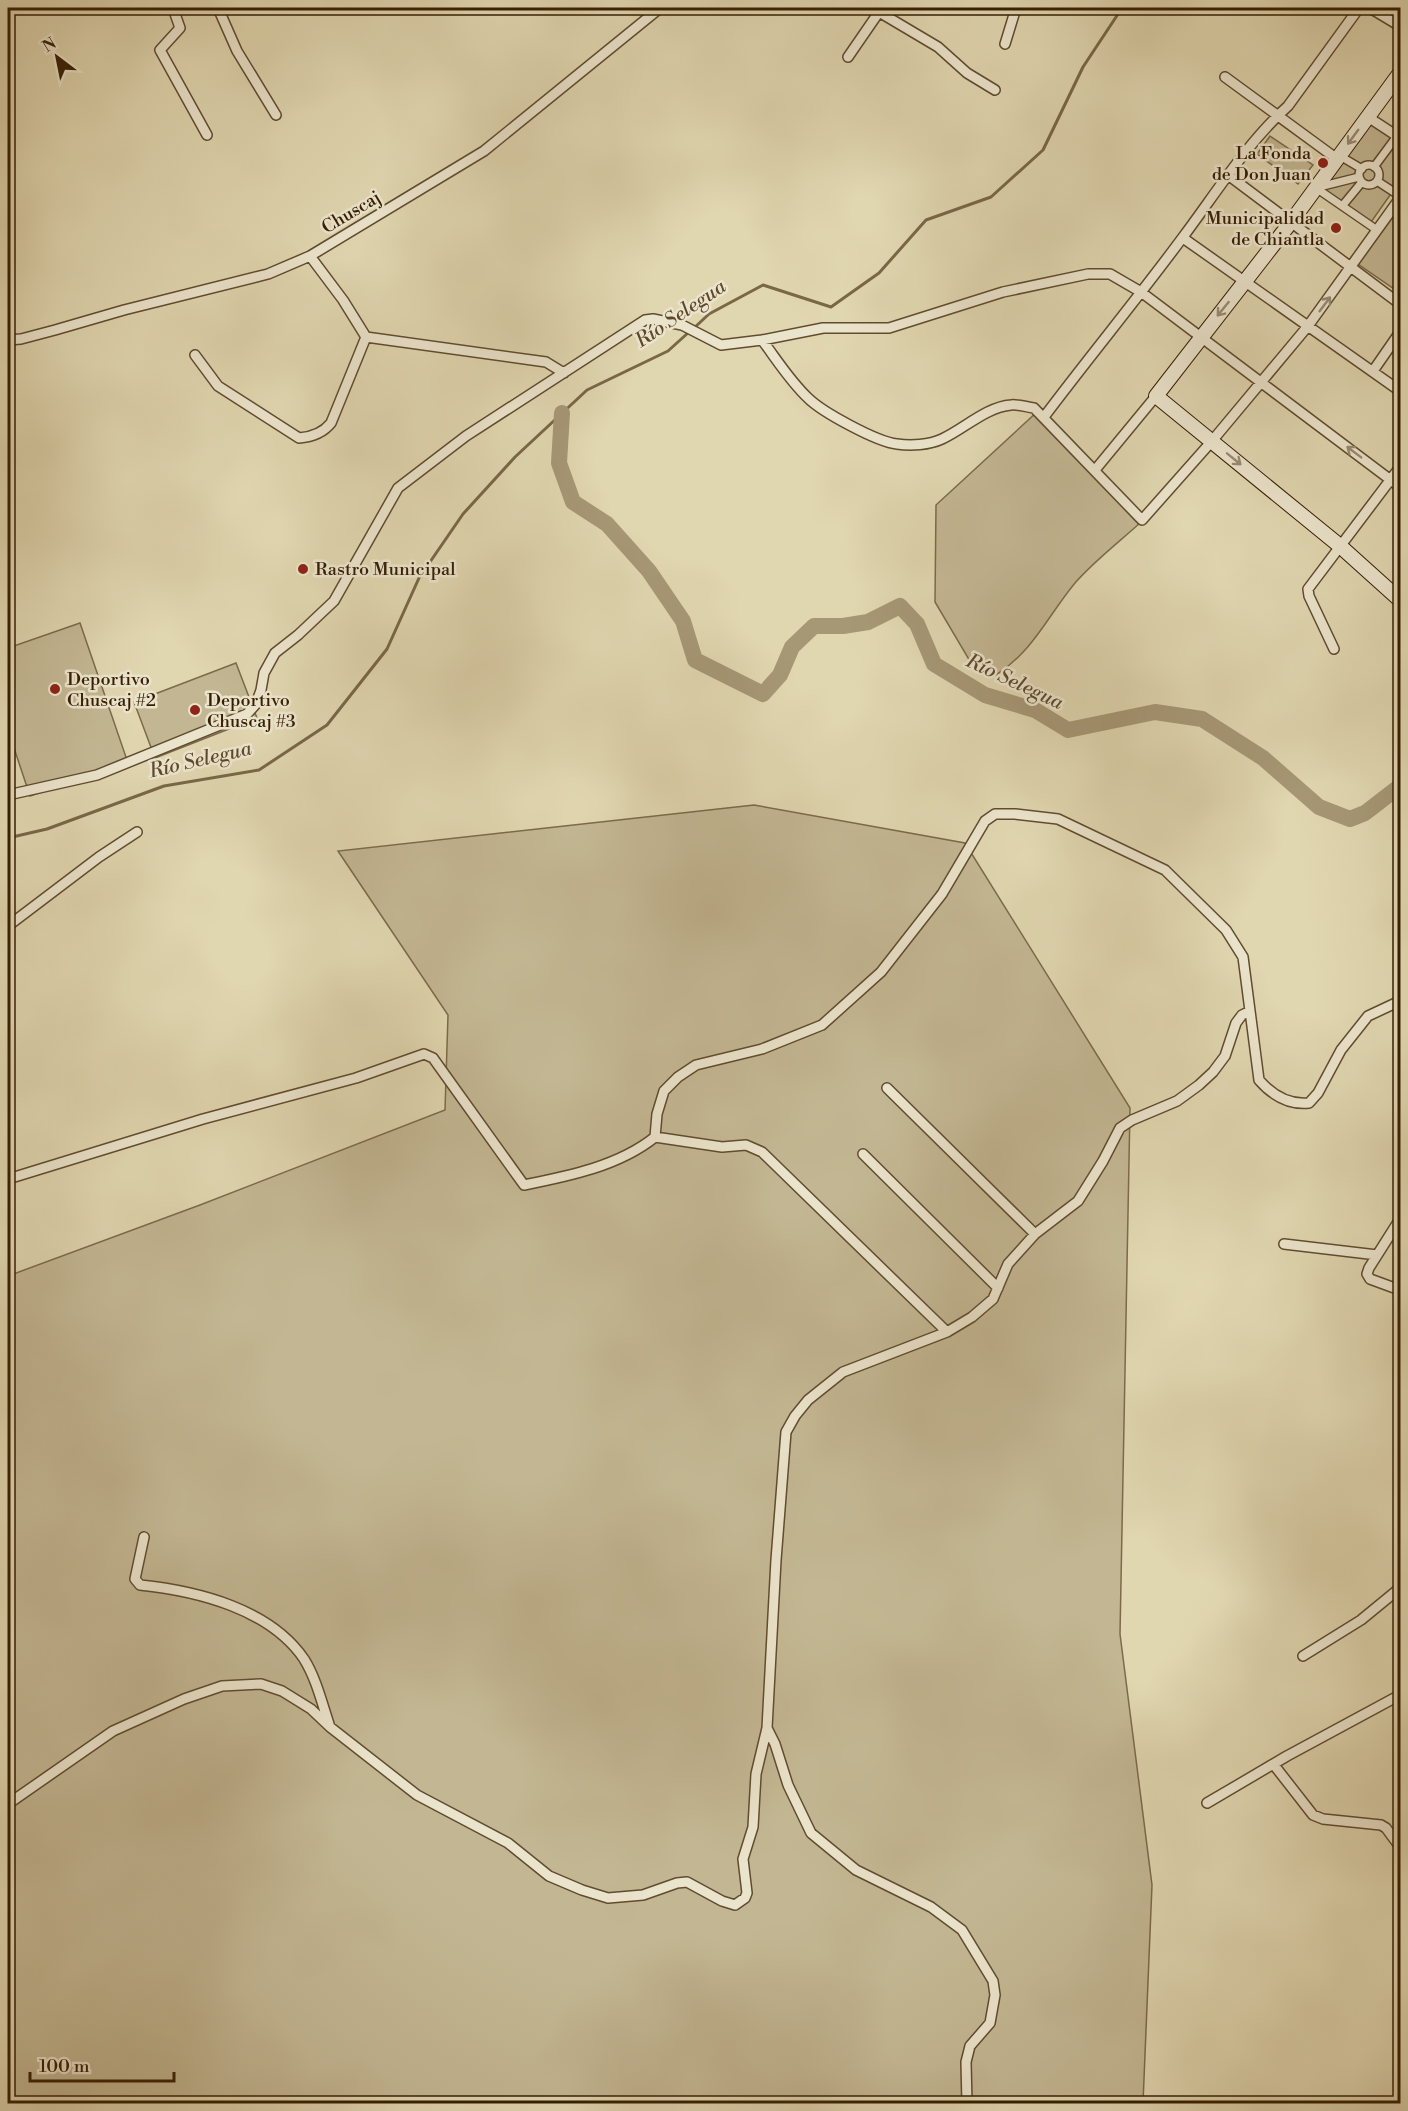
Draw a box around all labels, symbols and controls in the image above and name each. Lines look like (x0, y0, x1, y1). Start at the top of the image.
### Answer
north arrow (27, 27, 87, 87)
text: N (39, 33, 61, 57)
one-way arrow (1347, 129, 1360, 145)
place label: La Fonda de Don Juan (1212, 142, 1312, 186)
marker: La Fonda de Don Juan (1316, 156, 1330, 170)
street label: Chuscaj (317, 186, 385, 239)
place label: Municipalidad de Chiantla (1206, 207, 1325, 251)
marker: Municipalidad de Chiantla (1329, 221, 1343, 235)
water label: Río Selegua (630, 274, 732, 354)
one-way arrow (1319, 296, 1331, 312)
one-way arrow (1216, 301, 1229, 317)
one-way arrow (1346, 446, 1362, 459)
one-way arrow (1226, 453, 1242, 466)
place label: Rastro Municipal (315, 558, 456, 581)
marker: Rastro Municipal (296, 562, 310, 576)
water label: Río Selegua (961, 649, 1068, 716)
place label: Deportivo Chuscaj #2 (67, 668, 156, 712)
marker: Deportivo Chuscaj #2 (48, 682, 62, 696)
place label: Deportivo Chuscaj #3 (207, 689, 296, 733)
marker: Deportivo Chuscaj #3 (188, 703, 202, 717)
water label: Río Selegua (146, 736, 255, 785)
scale bar (30, 2045, 174, 2083)
text: 100 m (39, 2055, 90, 2078)

